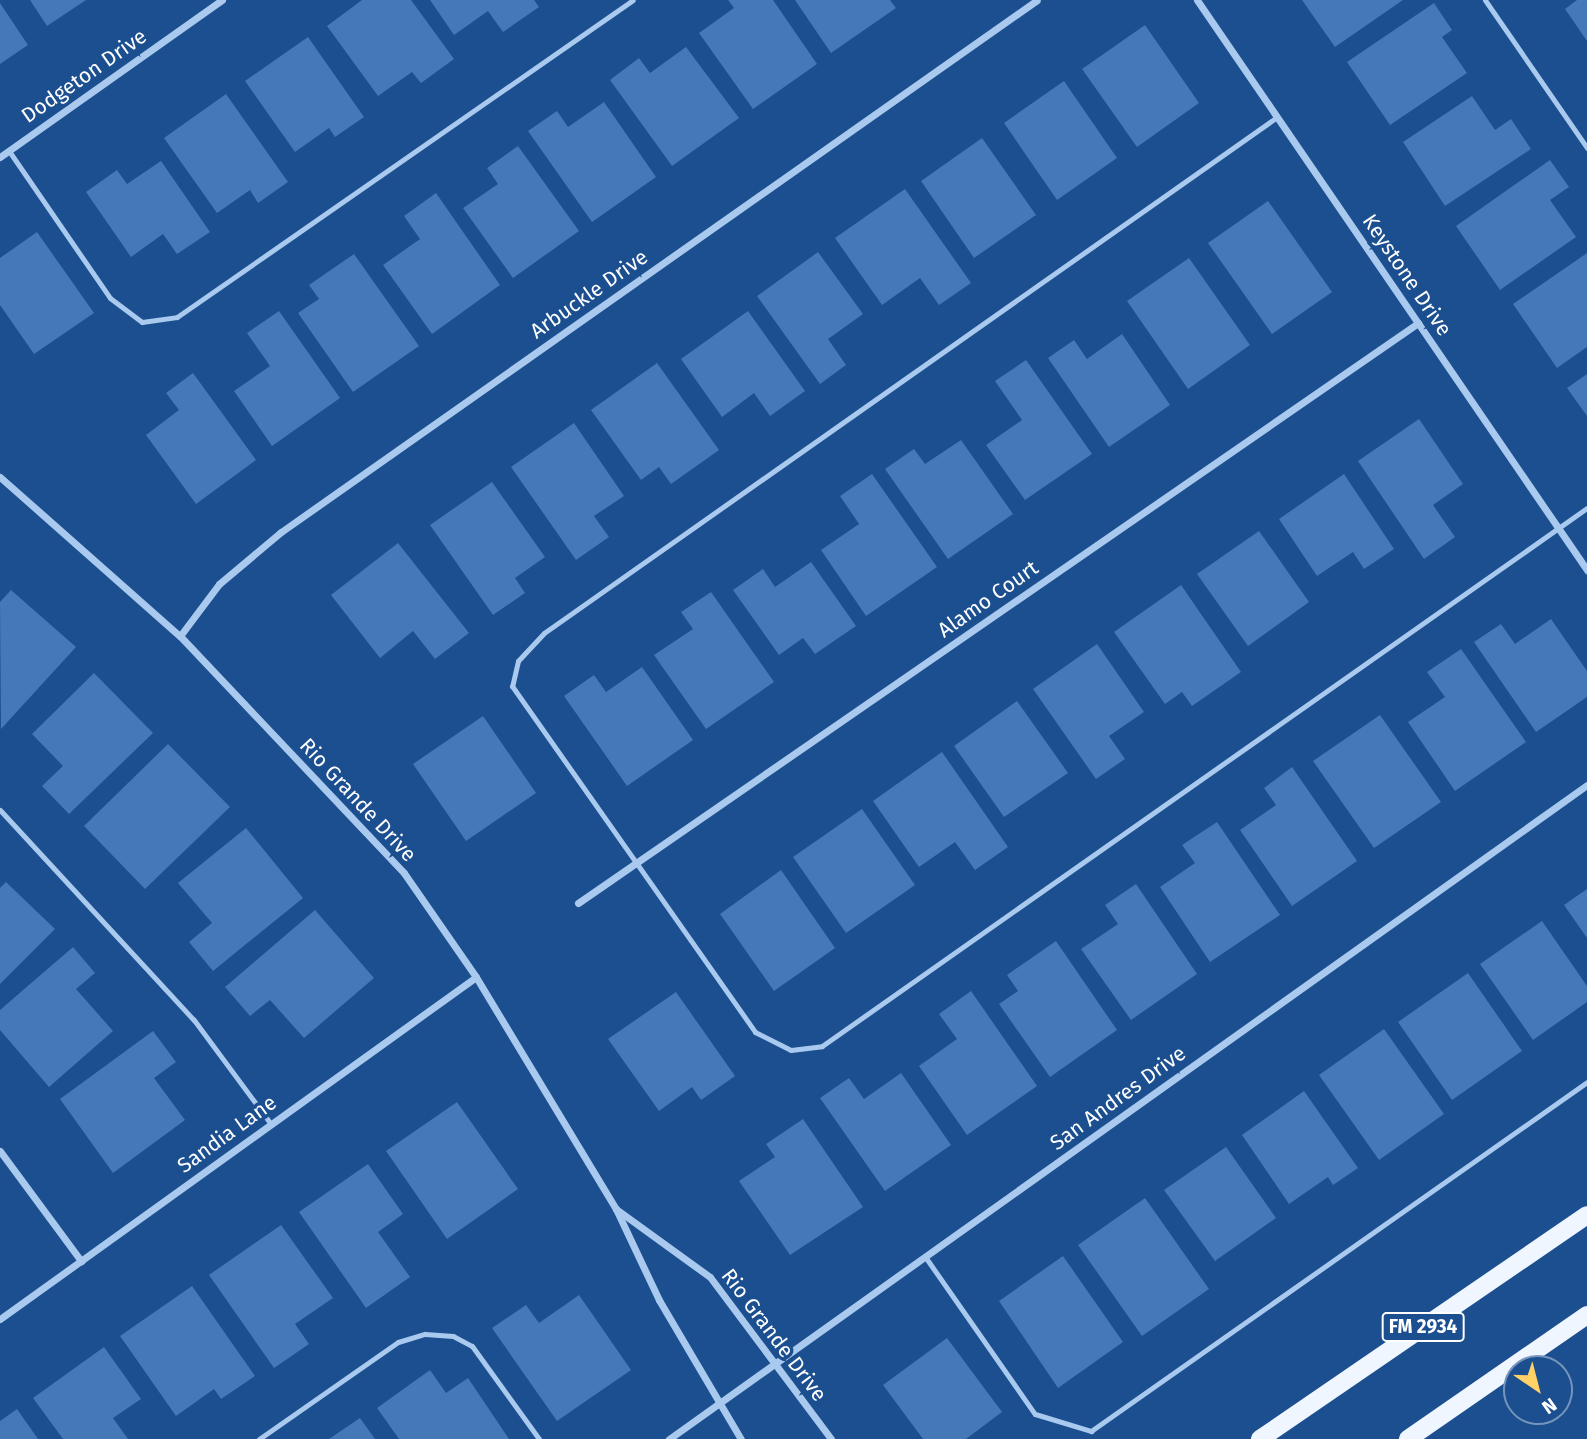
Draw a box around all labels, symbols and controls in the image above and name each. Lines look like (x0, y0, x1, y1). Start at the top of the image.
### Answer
street label: Dodgeton Drive (17, 24, 151, 128)
street label: Keystone Drive (1357, 209, 1457, 341)
street label: Arbuckle Drive (525, 244, 653, 344)
street label: Alamo Court (933, 555, 1043, 643)
street label: Rio Grande Drive (294, 733, 422, 867)
street label: San Andres Drive (1045, 1040, 1191, 1156)
street label: Sandia Lane (173, 1090, 281, 1178)
street label: Rio Grande Drive (716, 1264, 832, 1406)
road number: FM 2934 (1381, 1312, 1465, 1343)
north arrow (1503, 1355, 1573, 1425)
text: N (1537, 1393, 1561, 1419)

